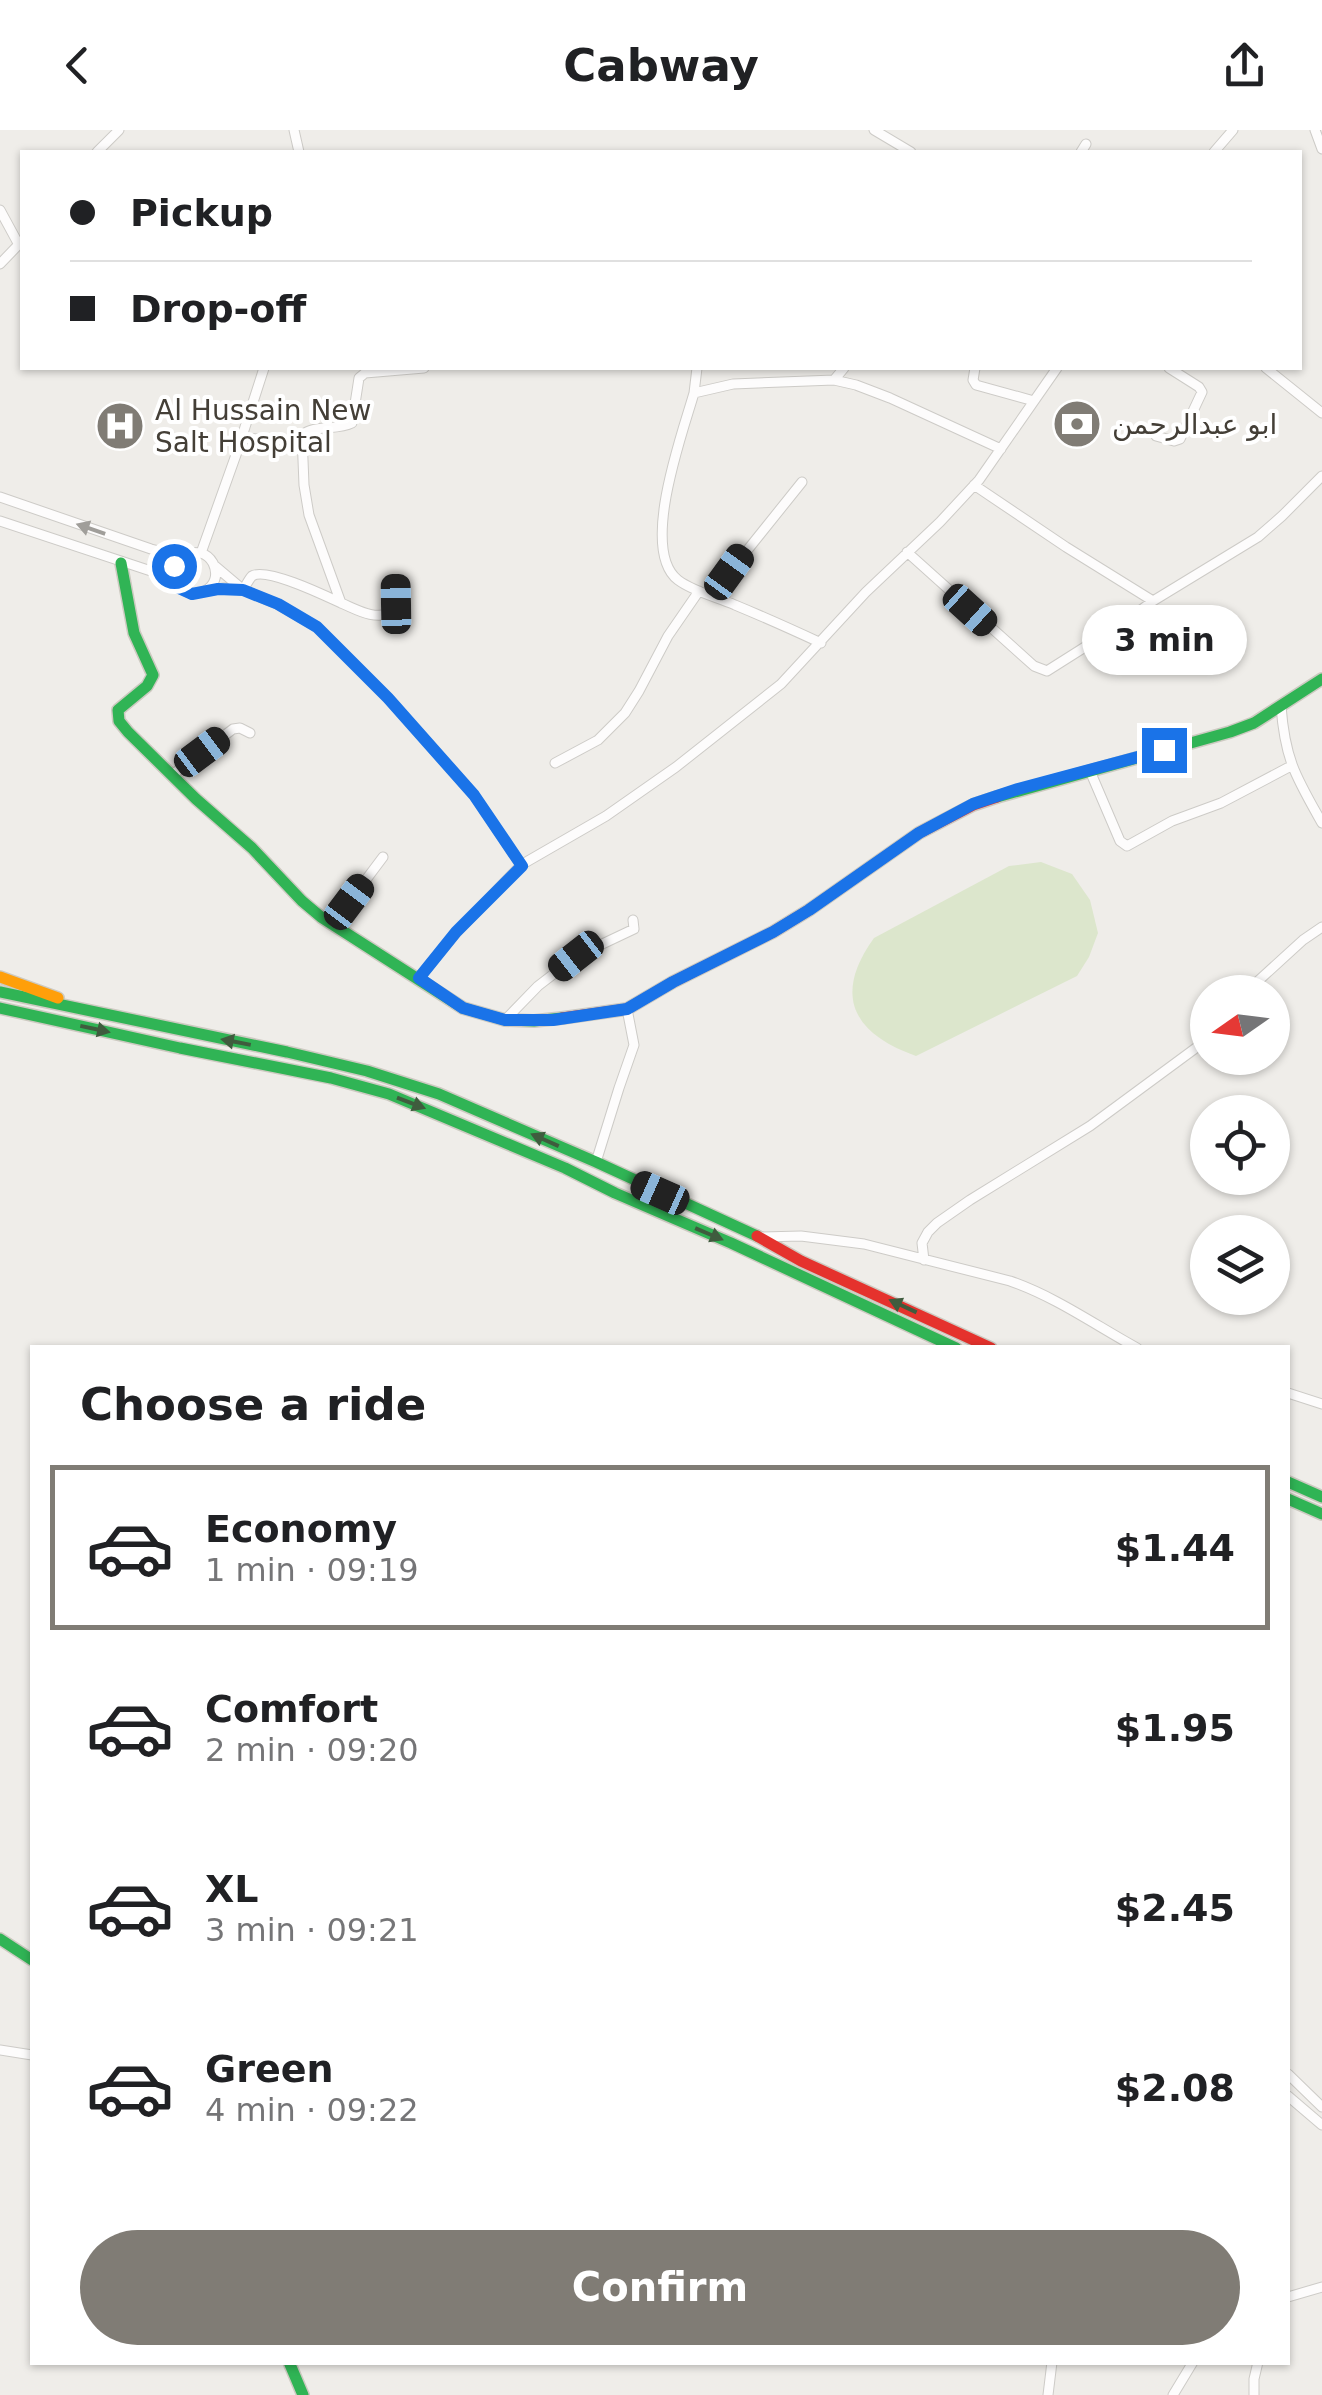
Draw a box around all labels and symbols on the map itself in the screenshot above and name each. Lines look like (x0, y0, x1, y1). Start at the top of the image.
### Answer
place label: Al Hussain New Salt Hospital (155, 394, 371, 459)
bank icon: ابو عبدالرحمن (1051, 398, 1103, 450)
hospital icon: Al Hussain New Salt Hospital (94, 400, 146, 452)
place label: ابو عبدالرحمن (1112, 408, 1277, 441)
one-way arrow (76, 521, 106, 536)
car (699, 539, 759, 605)
route start (152, 544, 197, 589)
car (380, 574, 412, 634)
car (938, 579, 1002, 641)
callout: 3 min (1082, 605, 1246, 675)
car (169, 722, 235, 782)
route end (1142, 728, 1187, 773)
car (319, 869, 379, 935)
car (543, 926, 609, 986)
north arrow (1190, 975, 1290, 1075)
one-way arrow (80, 1022, 111, 1038)
one-way arrow (220, 1034, 251, 1050)
one-way arrow (397, 1095, 427, 1111)
one-way arrow (530, 1132, 559, 1148)
car (626, 1167, 694, 1219)
one-way arrow (694, 1226, 724, 1242)
one-way arrow (888, 1298, 917, 1315)

